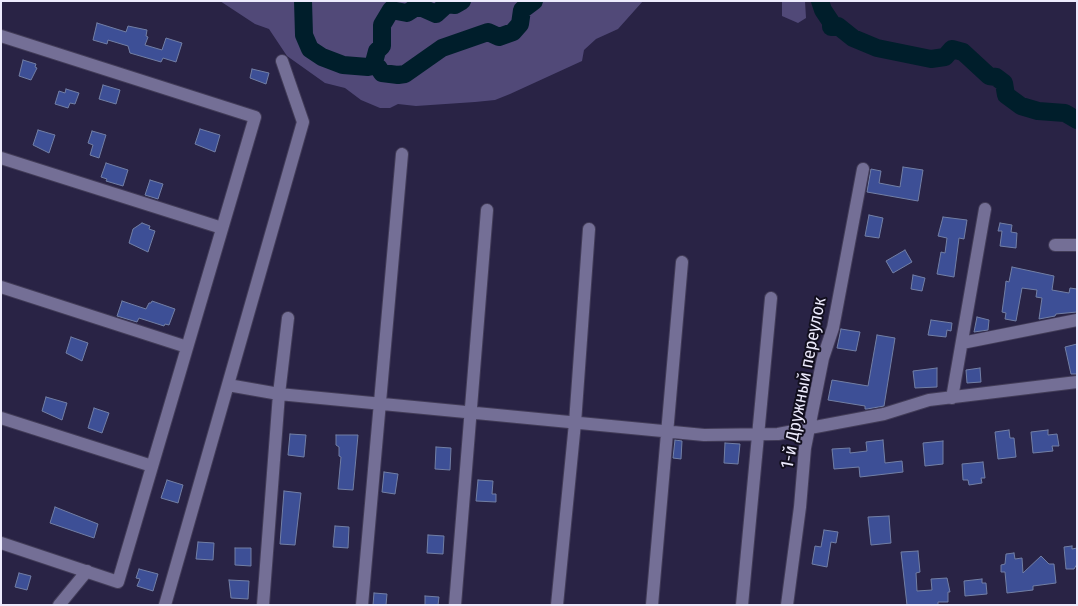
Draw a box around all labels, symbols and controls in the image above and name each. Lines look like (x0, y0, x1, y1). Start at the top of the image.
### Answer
street label: 1-й Дружный переулок (777, 296, 831, 470)

